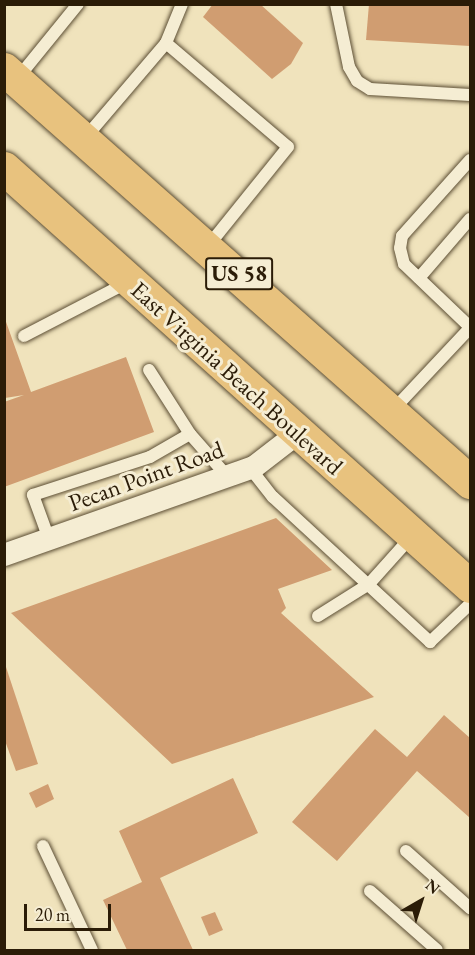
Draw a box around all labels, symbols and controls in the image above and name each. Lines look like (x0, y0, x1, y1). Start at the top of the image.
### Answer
road number: US 58 (204, 255, 274, 293)
street label: East Virginia Beach Boulevard (125, 275, 349, 481)
street label: Pecan Point Road (65, 435, 227, 517)
north arrow (391, 871, 451, 931)
text: N (421, 874, 444, 899)
scale bar (27, 892, 114, 930)
text: 20 m (35, 903, 70, 926)

